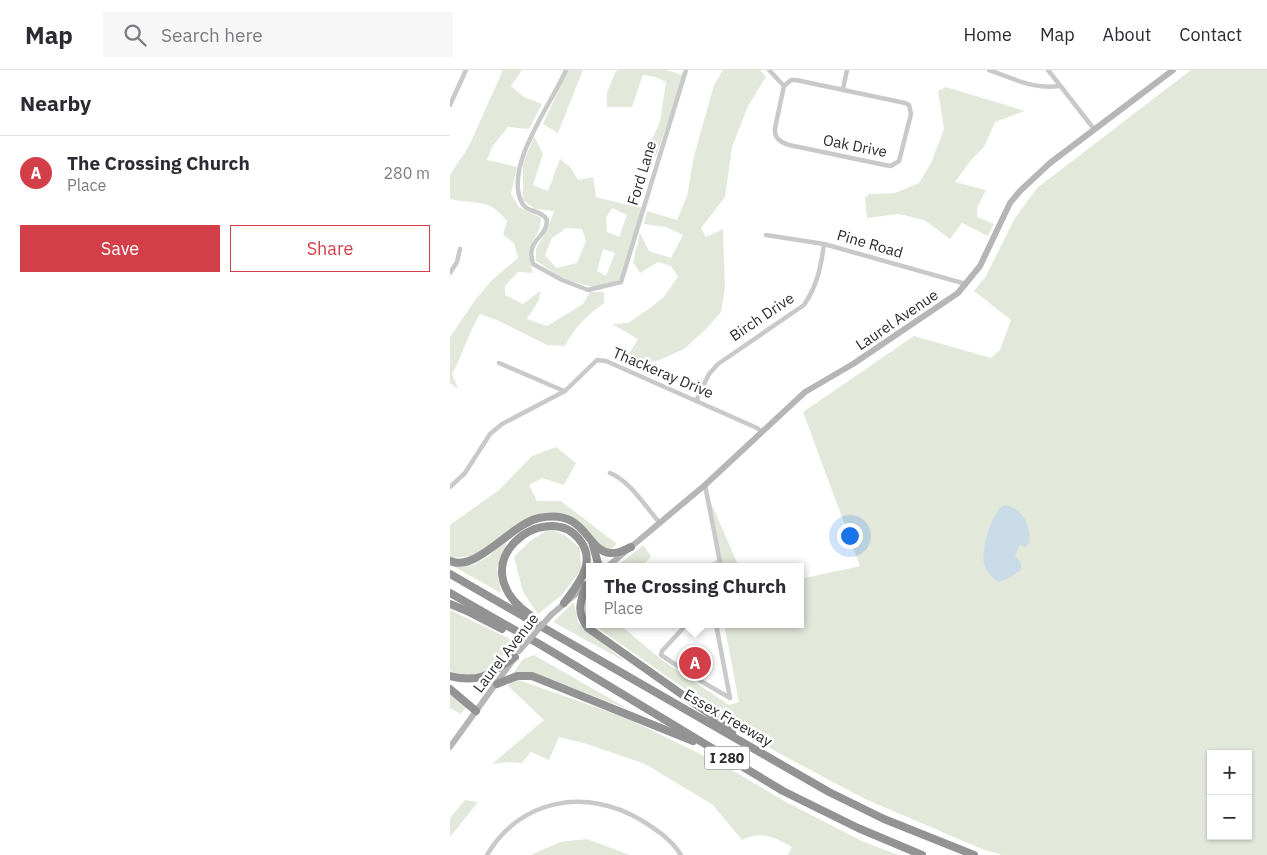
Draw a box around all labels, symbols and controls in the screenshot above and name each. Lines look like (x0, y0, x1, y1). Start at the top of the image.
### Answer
search box (103, 12, 453, 57)
text: Map (25, 19, 73, 51)
icon: search (121, 21, 149, 49)
text: Search here (161, 23, 263, 47)
text: Home (964, 23, 1012, 46)
text: Map (1040, 23, 1075, 46)
text: About (1103, 23, 1151, 46)
text: Contact (1179, 23, 1242, 46)
text: Nearby (20, 89, 91, 117)
street label: Oak Drive (821, 130, 889, 161)
street label: Ford Lane (623, 138, 660, 207)
text: The Crossing Church (67, 151, 250, 175)
text: A (31, 163, 41, 183)
text: 280 m (383, 163, 430, 183)
text: Place (67, 175, 106, 195)
button: Save (20, 225, 220, 272)
button: Share (230, 225, 430, 272)
street label: Pine Road (835, 225, 905, 262)
street label: Laurel Avenue (852, 285, 942, 354)
street label: Birch Drive (726, 288, 797, 345)
street label: Thackeray Drive (610, 343, 717, 402)
your location (837, 523, 863, 549)
popup (586, 563, 804, 628)
text: The Crossing Church (604, 574, 786, 598)
text: Place (604, 598, 643, 618)
street label: Laurel Avenue (469, 609, 542, 696)
pin: A (679, 644, 711, 682)
street label: Essex Freeway (681, 685, 776, 751)
road number: I 280 (704, 746, 750, 770)
map controls (1207, 750, 1252, 840)
button: + (1207, 750, 1252, 795)
button: − (1207, 795, 1252, 840)

